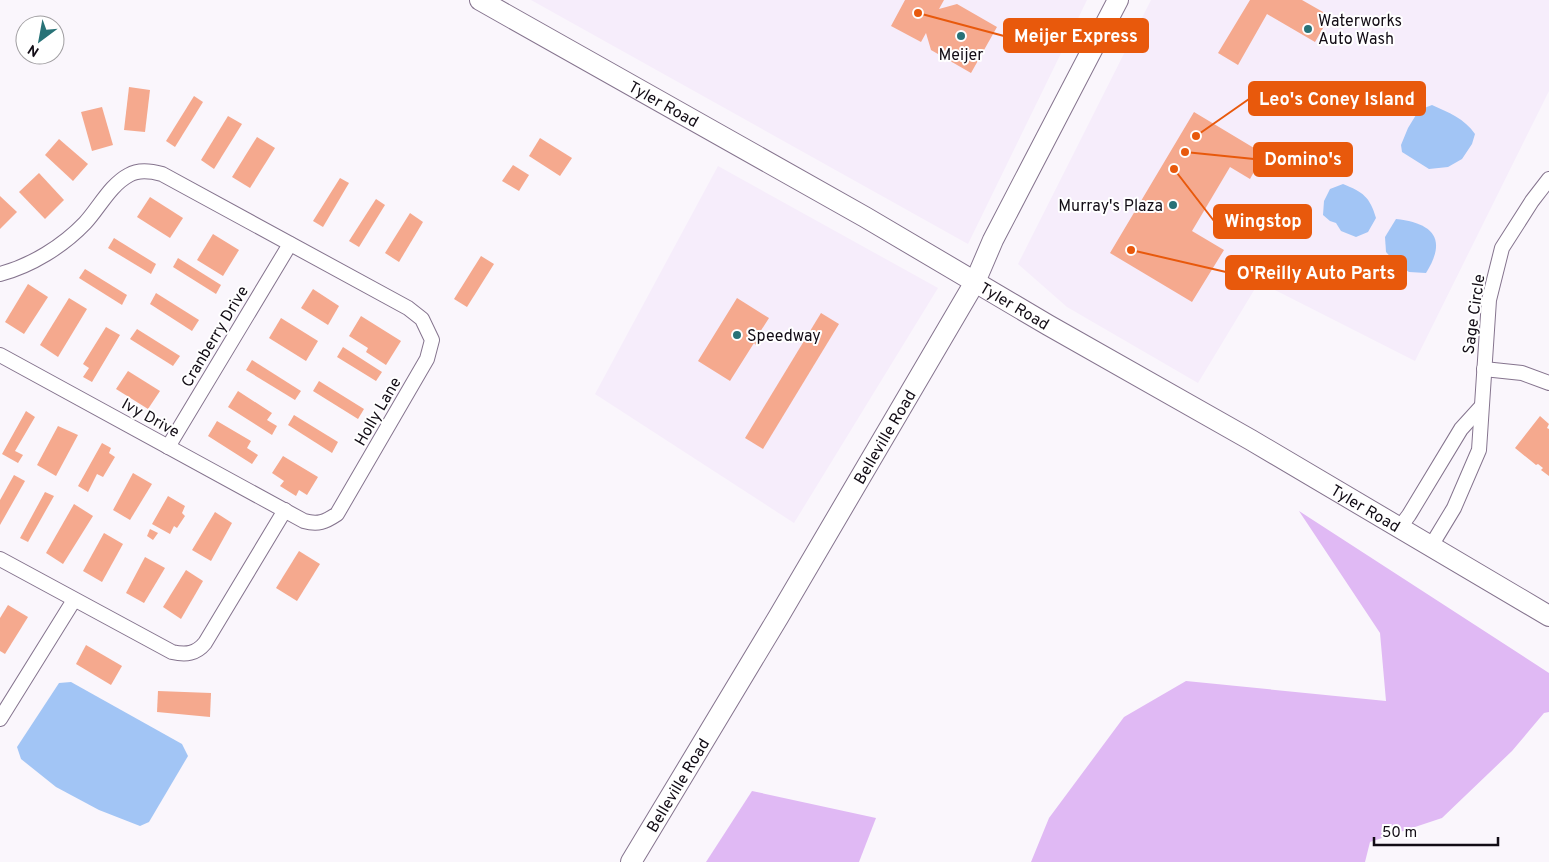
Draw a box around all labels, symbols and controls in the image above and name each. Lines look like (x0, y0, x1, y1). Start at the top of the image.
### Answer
place label: Waterworks Auto Wash (1318, 12, 1402, 50)
north arrow (15, 15, 65, 65)
callout: Meijer Express (1004, 19, 1148, 52)
marker: Waterworks Auto Wash (1302, 23, 1314, 35)
text: Meijer Express (1014, 26, 1138, 49)
marker: Meijer (955, 30, 967, 42)
text: N (25, 40, 43, 60)
place label: Meijer (938, 46, 984, 66)
street label: Tyler Road (624, 78, 701, 133)
callout: Leo's Coney Island (1249, 82, 1425, 115)
text: Leo's Coney Island (1259, 89, 1415, 112)
callout: Domino's (1254, 143, 1352, 176)
text: Domino's (1264, 149, 1342, 172)
place label: Murray's Plaza (1058, 197, 1163, 217)
marker: Murray's Plaza (1167, 199, 1179, 211)
callout: Wingstop (1214, 205, 1311, 238)
text: Wingstop (1224, 211, 1302, 234)
callout: O'Reilly Auto Parts (1226, 256, 1406, 289)
text: O'Reilly Auto Parts (1237, 263, 1395, 286)
street label: Sage Circle (1459, 273, 1490, 356)
street label: Tyler Road (976, 279, 1052, 335)
street label: Cranberry Drive (178, 283, 254, 391)
place label: Speedway (747, 327, 821, 347)
marker: Speedway (731, 329, 743, 341)
street label: Holly Lane (351, 374, 406, 450)
street label: Belleville Road (850, 387, 921, 489)
street label: Ivy Drive (118, 395, 183, 443)
street label: Tyler Road (1326, 481, 1403, 538)
street label: Belleville Road (643, 735, 715, 837)
scale bar (1374, 814, 1498, 846)
text: 50 m (1382, 824, 1417, 843)

